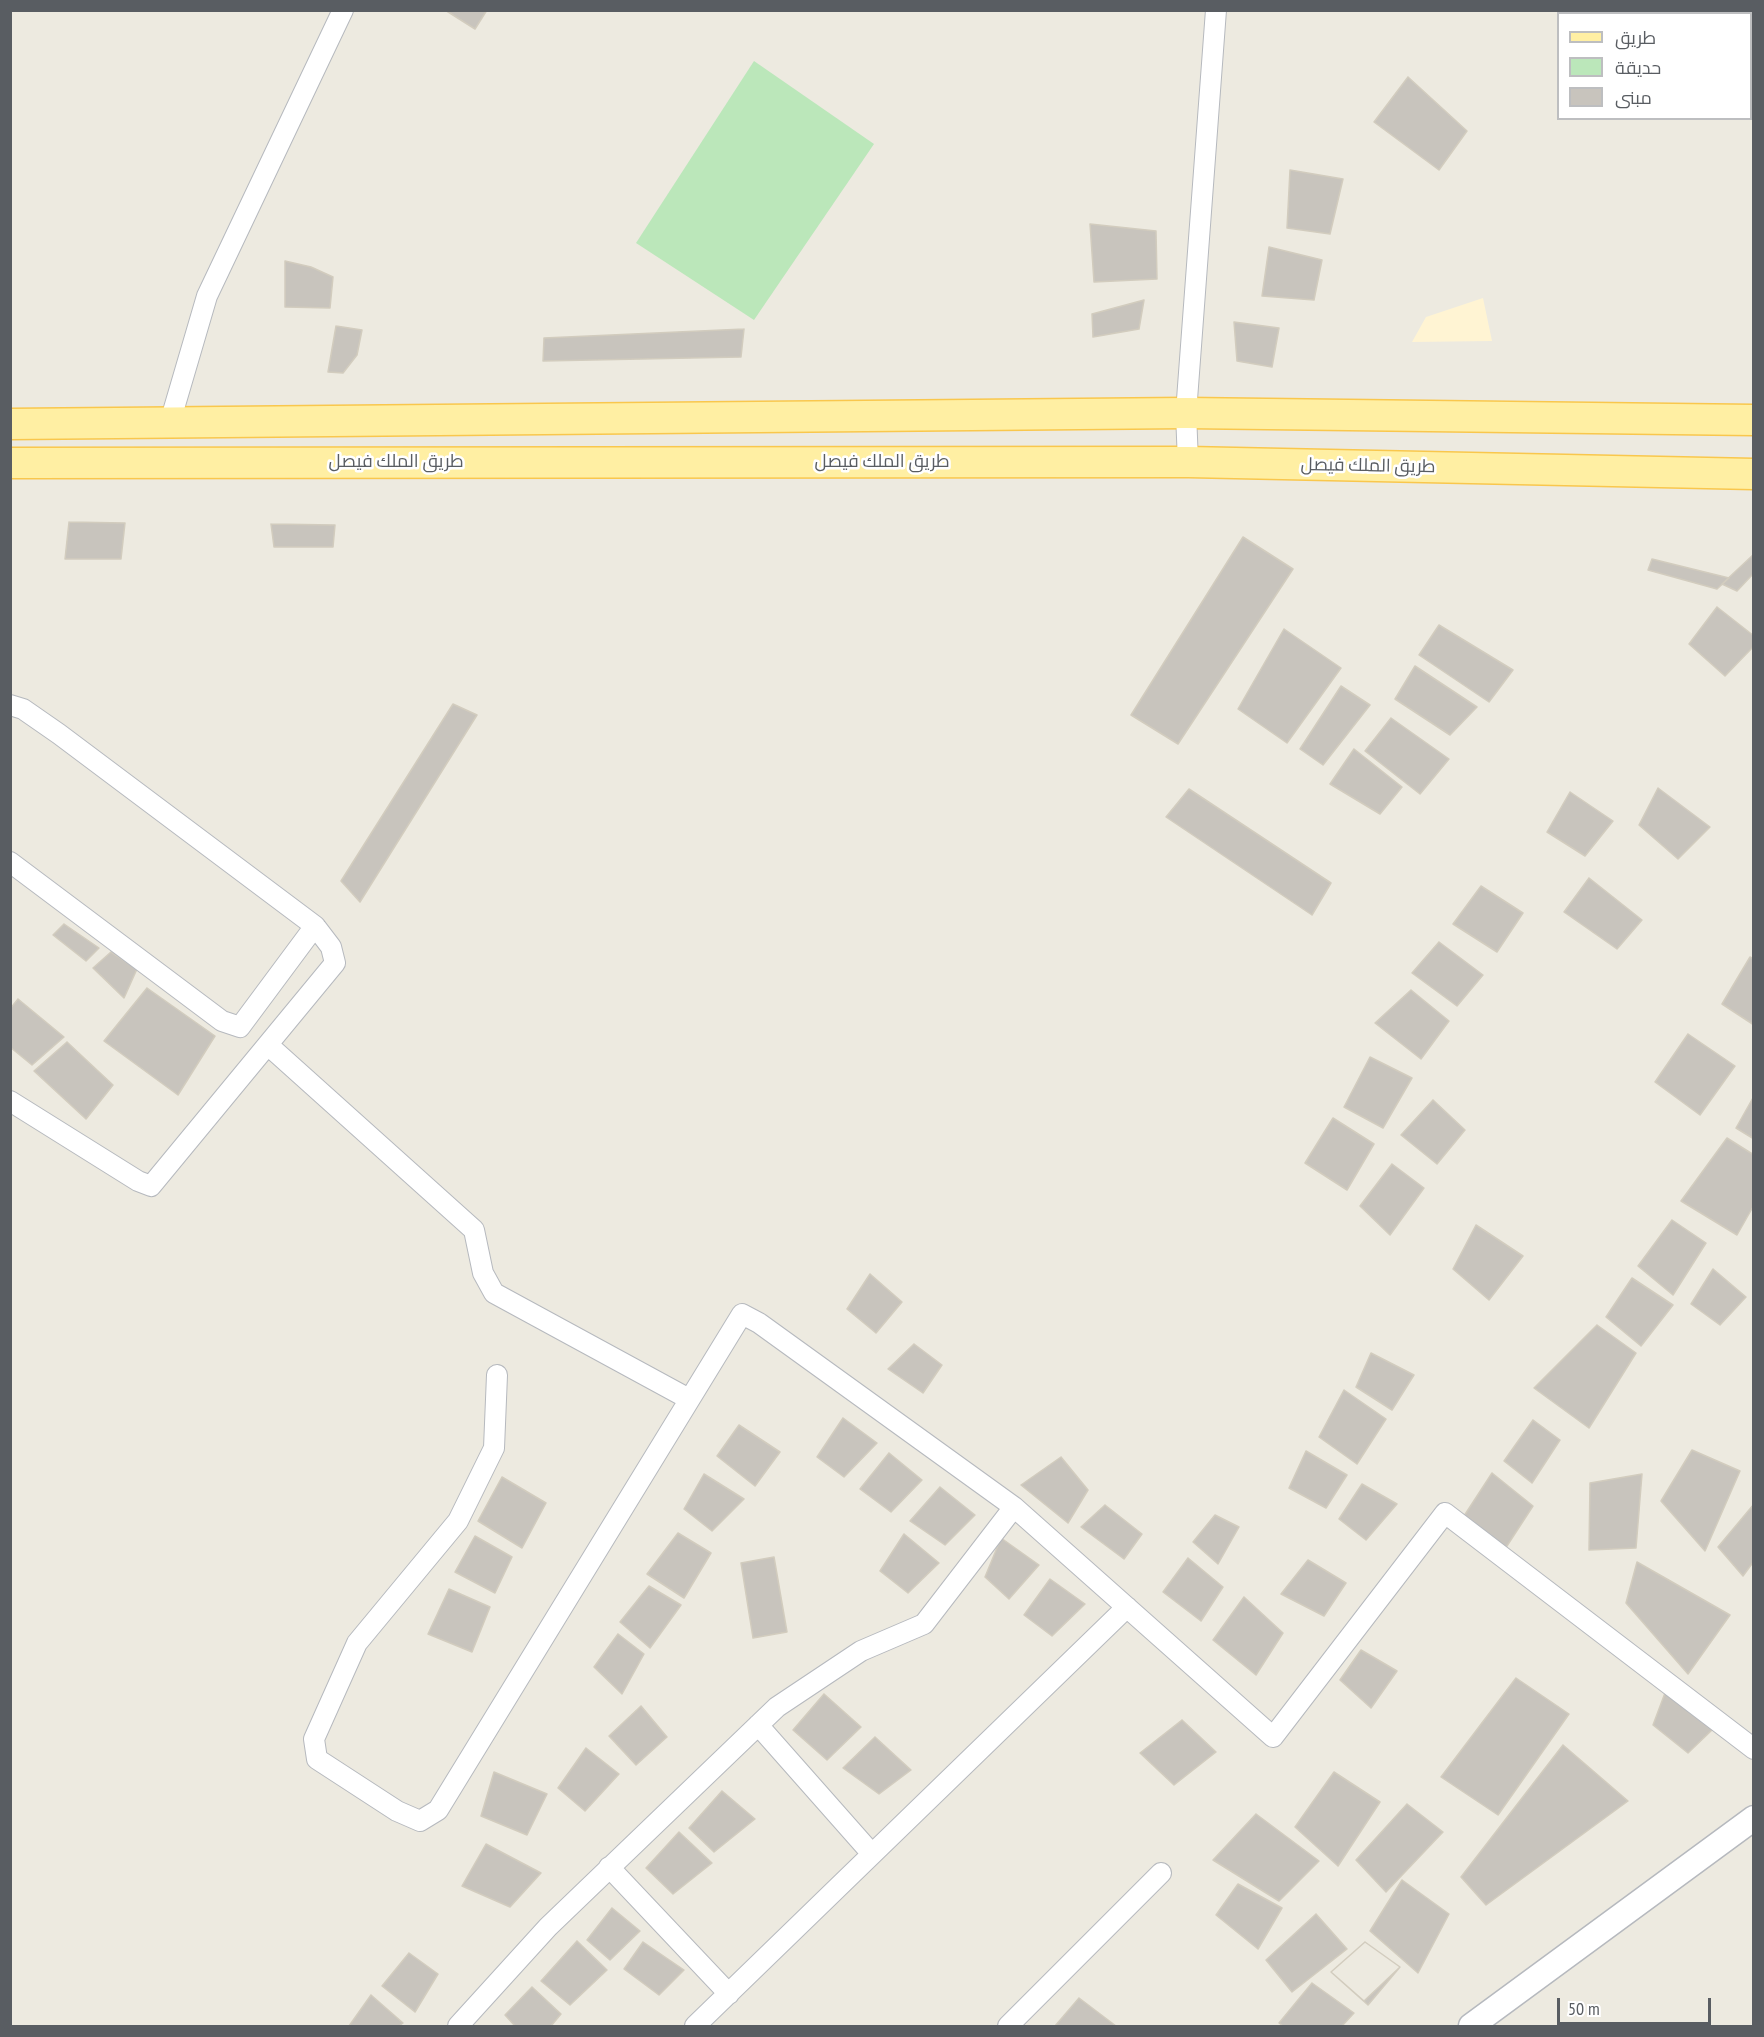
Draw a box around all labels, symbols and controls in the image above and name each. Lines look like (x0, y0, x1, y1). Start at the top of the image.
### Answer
legend (1557, 12, 1752, 120)
text: طريق (1615, 26, 1656, 49)
text: حديقة (1615, 56, 1661, 79)
text: مبنى (1615, 86, 1652, 109)
street label: طريق الملك فيصل (328, 451, 464, 473)
street label: طريق الملك فيصل (814, 451, 950, 473)
street label: طريق الملك فيصل (1300, 454, 1436, 478)
scale bar (1560, 1986, 1714, 2024)
text: 50 m (1568, 1997, 1600, 2020)

